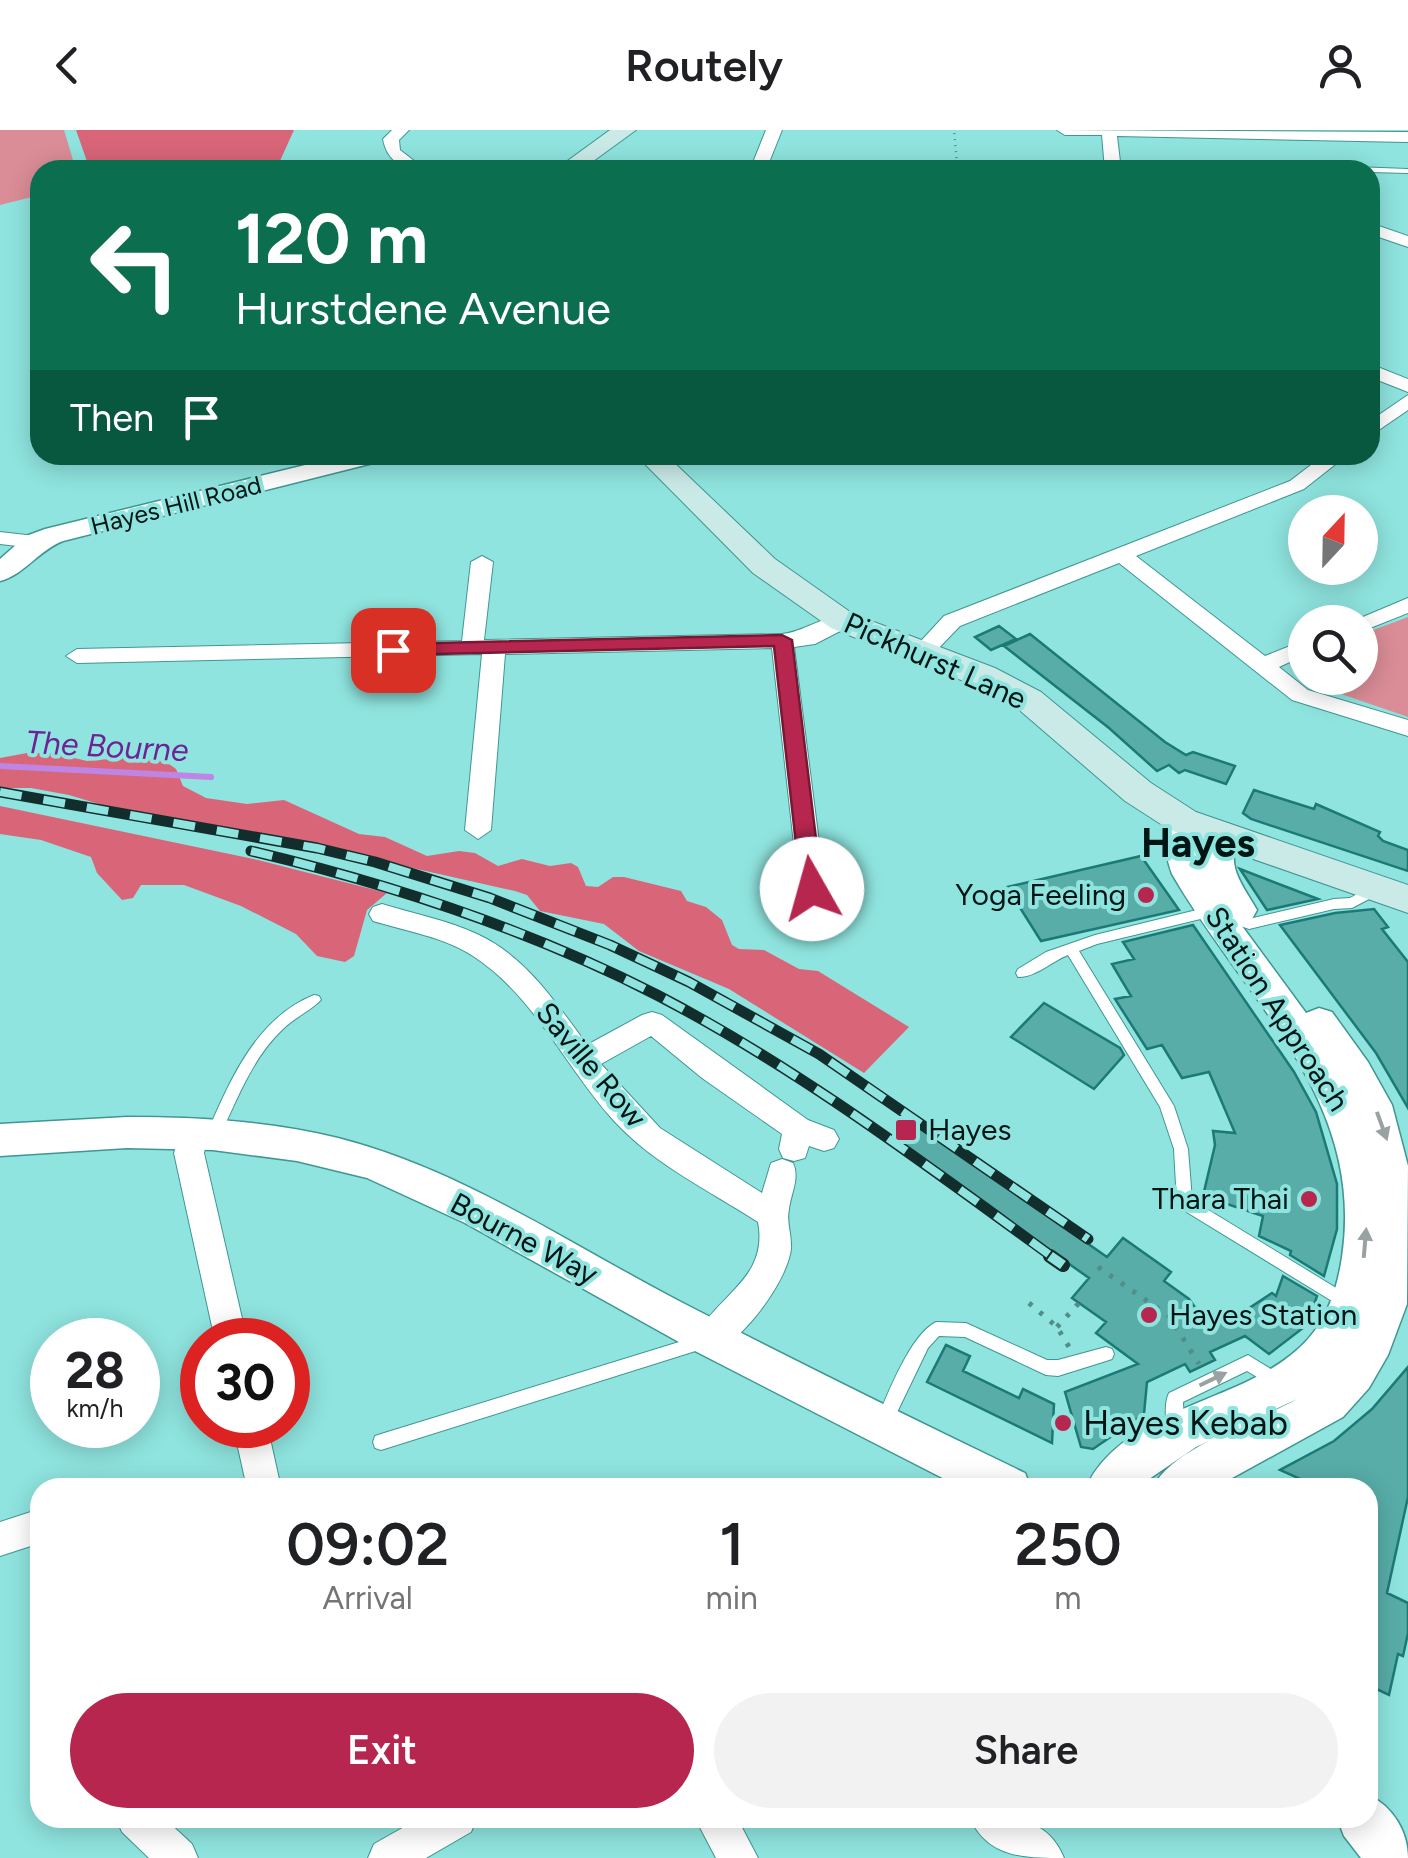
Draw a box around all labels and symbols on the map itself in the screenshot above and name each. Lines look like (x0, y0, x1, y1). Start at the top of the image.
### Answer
street label: Hayes Hill Road (87, 469, 265, 541)
north arrow (1288, 495, 1378, 585)
street label: Pickhurst Lane (838, 604, 1032, 717)
pin (351, 608, 436, 693)
water label: The Bourne (25, 723, 189, 769)
district label: Hayes (1141, 819, 1255, 867)
position arrow (760, 837, 864, 941)
place label: Yoga Feeling (955, 876, 1126, 913)
marker: Yoga Feeling (1135, 884, 1157, 906)
street label: Station Approach (1198, 900, 1357, 1118)
street label: Saville Row (528, 994, 655, 1135)
place label: Hayes (928, 1111, 1011, 1148)
one-way arrow (1375, 1111, 1390, 1141)
marker: Hayes (893, 1117, 919, 1143)
place label: Thara Thai (1152, 1180, 1289, 1217)
street label: Bourne Way (444, 1184, 604, 1293)
marker: Thara Thai (1298, 1188, 1320, 1210)
one-way arrow (1357, 1227, 1373, 1259)
place label: Hayes Station (1169, 1296, 1357, 1333)
marker: Hayes Station (1138, 1304, 1160, 1326)
speed limit sign: 30 (180, 1318, 310, 1448)
one-way arrow (1199, 1371, 1228, 1388)
place label: Hayes Kebab (1083, 1402, 1288, 1444)
marker: Hayes Kebab (1052, 1412, 1074, 1434)

